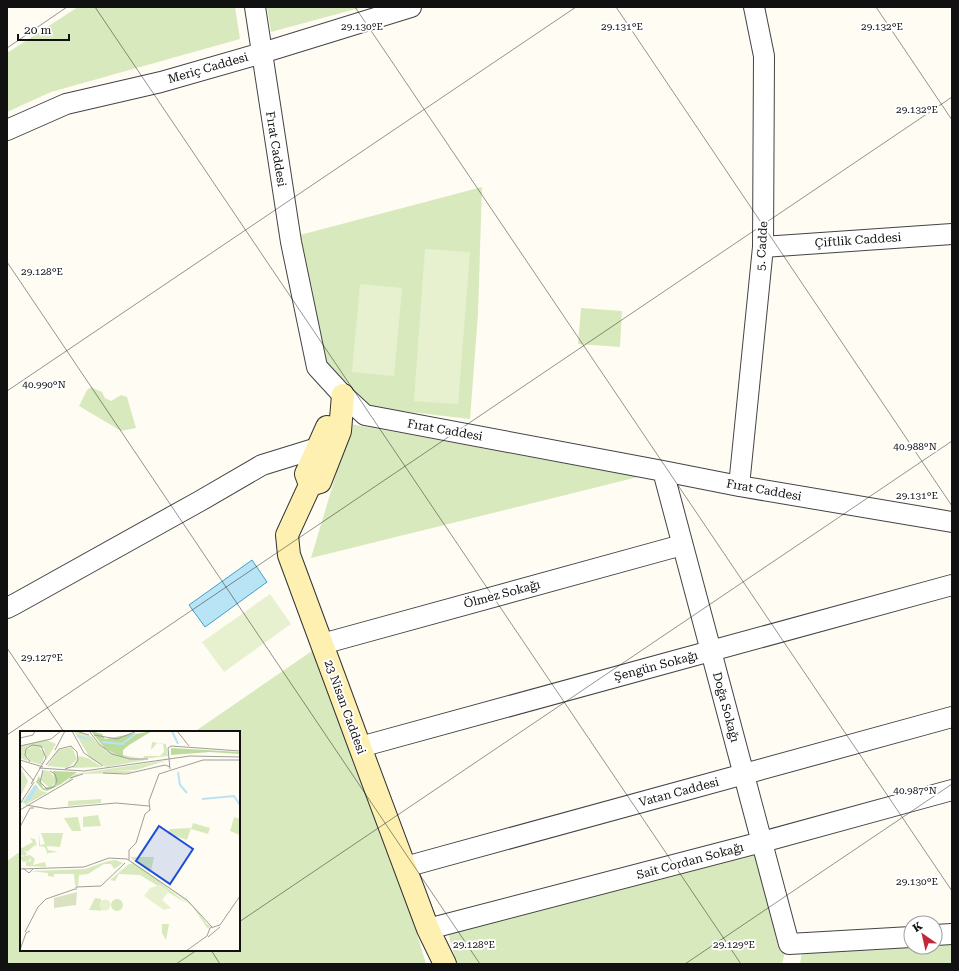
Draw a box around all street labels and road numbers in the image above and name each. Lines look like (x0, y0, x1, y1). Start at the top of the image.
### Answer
street label: Meriç Caddesi (166, 50, 250, 86)
street label: Fırat Caddesi (263, 110, 289, 188)
street label: 5. Cadde (754, 220, 770, 271)
street label: Çiftlik Caddesi (814, 230, 902, 250)
street label: Fırat Caddesi (406, 416, 484, 444)
street label: Fırat Caddesi (725, 476, 803, 504)
street label: Ölmez Sokağı (462, 577, 542, 611)
street label: Şengün Sokağı (612, 648, 700, 684)
street label: 23 Nisan Caddesi (321, 658, 369, 756)
street label: Doğa Sokağı (710, 670, 742, 744)
street label: Vatan Caddesi (637, 775, 721, 809)
street label: Sait Cordan Sokağı (635, 840, 745, 882)

